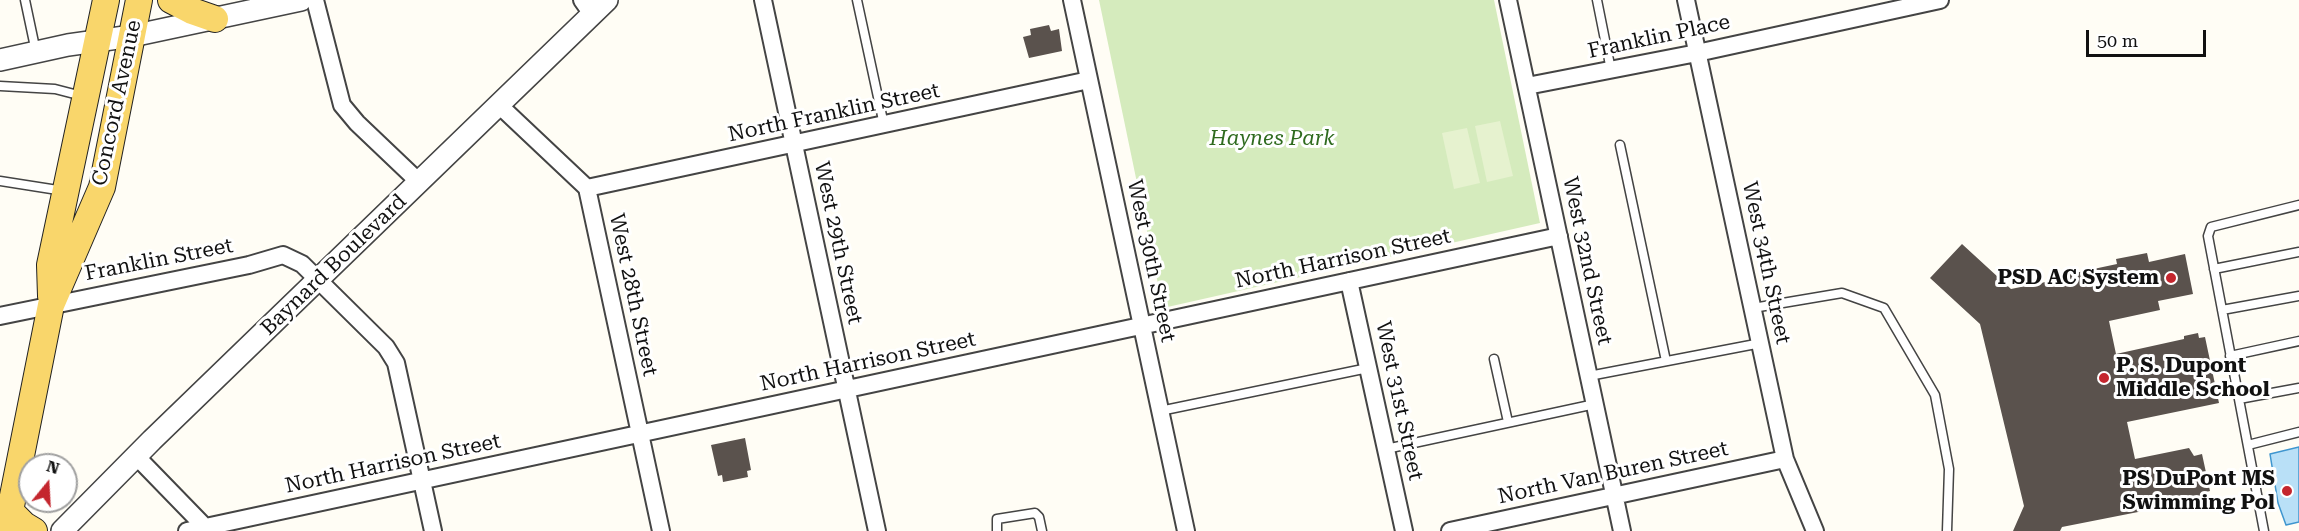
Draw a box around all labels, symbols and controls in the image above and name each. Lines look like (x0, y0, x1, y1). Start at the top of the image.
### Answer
street label: Franklin Place (1586, 10, 1732, 64)
street label: Concord Avenue (87, 18, 147, 188)
scale bar (2089, 18, 2209, 56)
text: 50 m (2097, 30, 2138, 51)
street label: North Franklin Street (726, 78, 942, 148)
park label: Haynes Park (1209, 126, 1335, 152)
street label: West 29th Street (808, 159, 868, 327)
street label: West 32nd Street (1557, 175, 1617, 347)
street label: West 30th Street (1121, 177, 1181, 345)
street label: West 34th Street (1736, 179, 1796, 347)
street label: Baynard Boulevard (256, 189, 412, 341)
street label: West 28th Street (603, 211, 663, 379)
street label: North Harrison Street (1233, 224, 1453, 294)
street label: Franklin Street (83, 233, 235, 287)
place label: PSD AC System (1997, 265, 2159, 291)
marker: PSD AC System (2164, 271, 2178, 285)
street label: West 31st Street (1370, 319, 1428, 483)
street label: North Harrison Street (758, 327, 978, 397)
place label: P. S. Dupont Middle School (2116, 353, 2270, 403)
marker: P. S. Dupont Middle School (2097, 371, 2111, 385)
street label: North Harrison Street (283, 429, 503, 499)
street label: North Van Buren Street (1496, 436, 1730, 510)
north arrow (18, 453, 78, 513)
text: N (44, 456, 62, 478)
place label: PS DuPont MS Swimming Pol (2122, 466, 2275, 516)
marker: PS DuPont MS Swimming Pol (2280, 484, 2294, 498)

